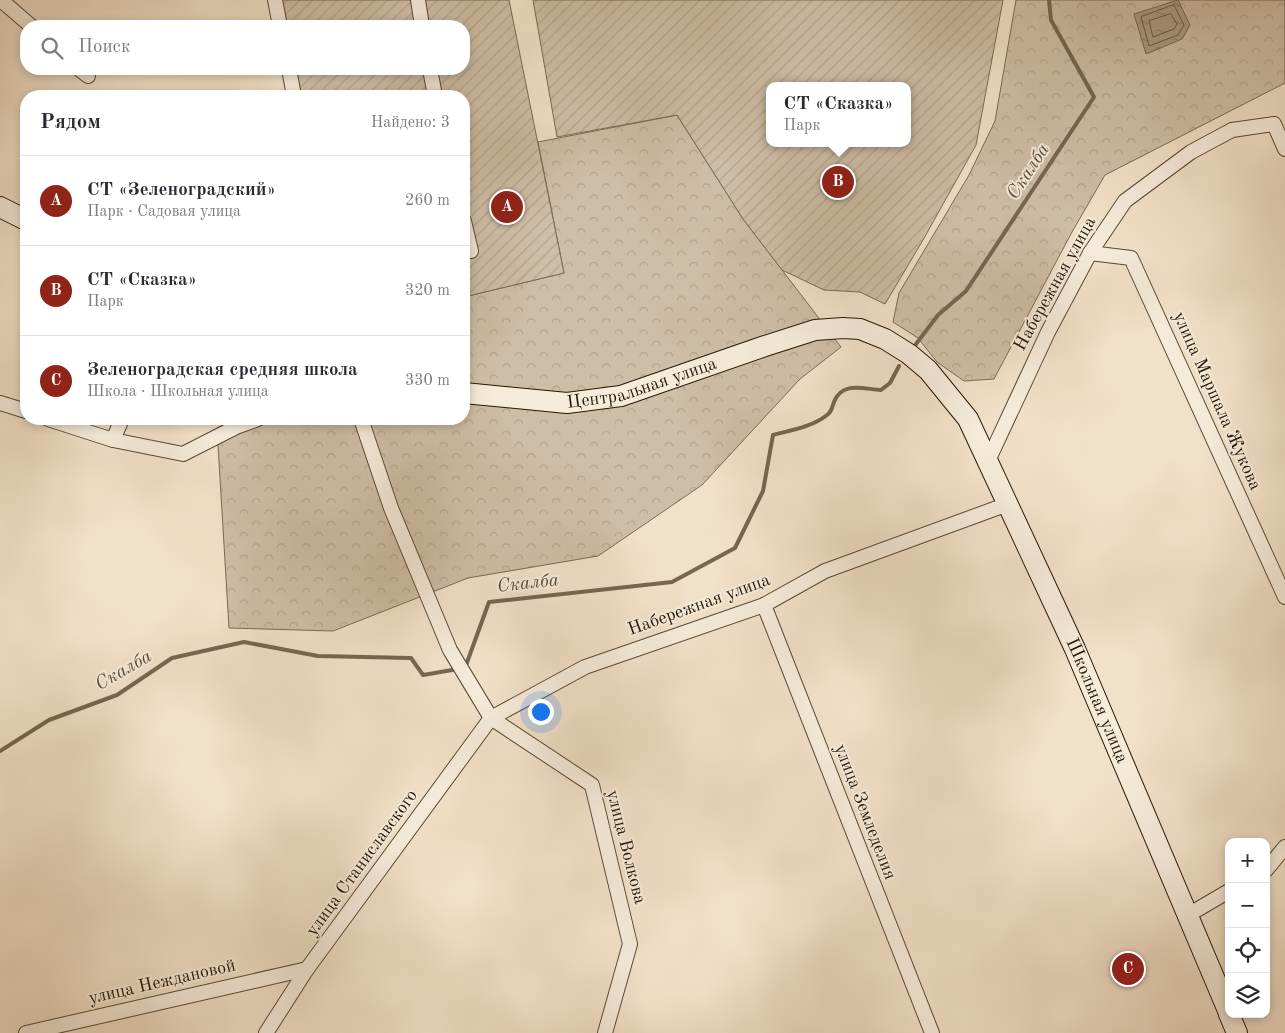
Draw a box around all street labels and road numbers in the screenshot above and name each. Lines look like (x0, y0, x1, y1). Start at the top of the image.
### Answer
street label: Набережная улица (1011, 214, 1099, 354)
street label: улица Маршала Жукова (1169, 309, 1265, 493)
street label: Центральная улица (566, 354, 719, 412)
street label: Набережная улица (625, 571, 773, 639)
street label: Школьная улица (1062, 635, 1131, 766)
street label: улица Земледелия (831, 742, 899, 882)
street label: улица Станиславского (303, 786, 421, 940)
street label: улица Волкова (603, 788, 649, 906)
street label: улица Неждановой (87, 956, 237, 1008)

